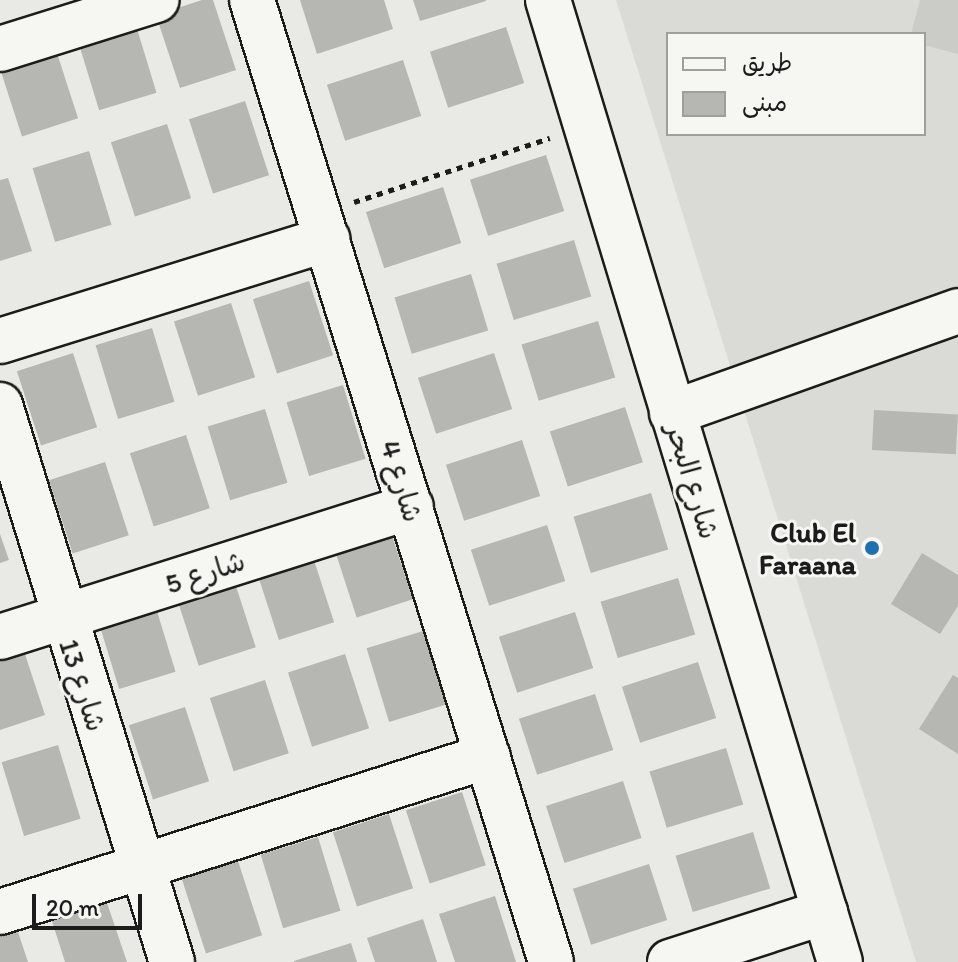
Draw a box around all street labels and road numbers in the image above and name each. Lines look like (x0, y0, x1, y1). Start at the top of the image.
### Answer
street label: شارع البحر (660, 419, 726, 543)
street label: شارع 4 (374, 436, 430, 526)
street label: شارع 5 (161, 543, 249, 601)
street label: شارع 13 (52, 635, 114, 735)

